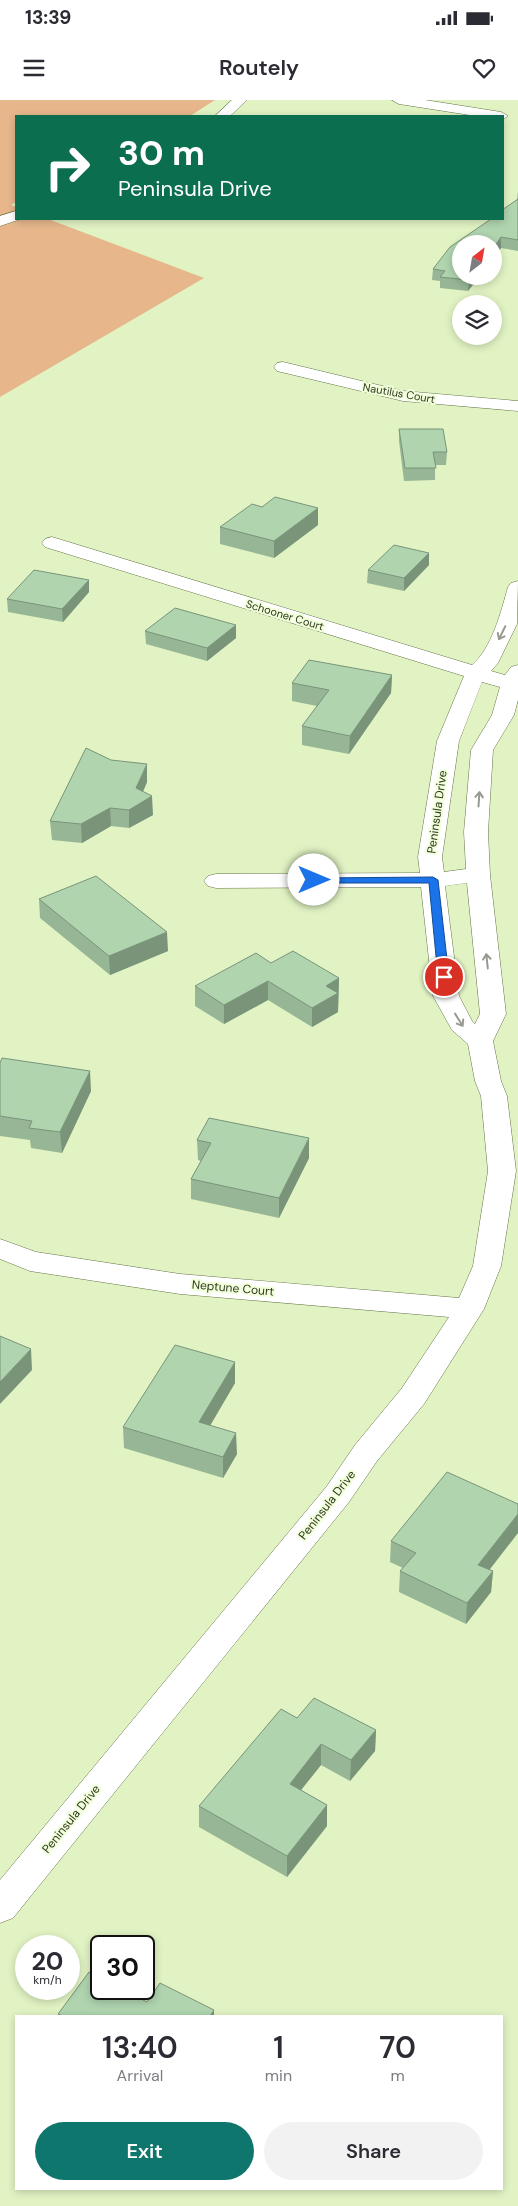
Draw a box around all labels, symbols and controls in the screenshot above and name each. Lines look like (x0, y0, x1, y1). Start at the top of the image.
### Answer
text: 13:39 (25, 5, 71, 30)
text: Routely (219, 53, 299, 82)
icon: menu (20, 54, 48, 82)
icon: heart (470, 54, 498, 82)
text: 30 m (118, 130, 205, 176)
icon: right (35, 135, 100, 200)
text: Peninsula Drive (118, 174, 272, 203)
north arrow (452, 235, 502, 285)
map controls (452, 235, 502, 345)
button: layers (452, 295, 502, 345)
street label: Nautilus Court (362, 380, 436, 406)
street label: Schooner Court (244, 597, 326, 633)
one-way arrow (497, 625, 506, 640)
street label: Peninsula Drive (423, 769, 451, 855)
one-way arrow (474, 791, 483, 807)
position arrow (287, 853, 339, 905)
one-way arrow (482, 953, 492, 969)
pin (423, 956, 465, 998)
icon: arrive (430, 963, 458, 991)
one-way arrow (454, 1013, 464, 1027)
street label: Neptune Court (191, 1276, 275, 1300)
street label: Peninsula Drive (295, 1467, 359, 1543)
street label: Peninsula Drive (38, 1781, 104, 1857)
speed limit sign: 30 (90, 1935, 155, 2000)
text: 20 (32, 1945, 63, 1978)
text: km/h (33, 1972, 62, 1988)
text: 13:40 (102, 2028, 178, 2067)
text: 1 (273, 2028, 284, 2067)
text: 70 (379, 2028, 416, 2067)
text: Arrival (117, 2065, 163, 2086)
text: min (265, 2065, 292, 2086)
text: m (390, 2065, 405, 2086)
button: Exit (35, 2122, 254, 2180)
button: Share (264, 2122, 483, 2180)

